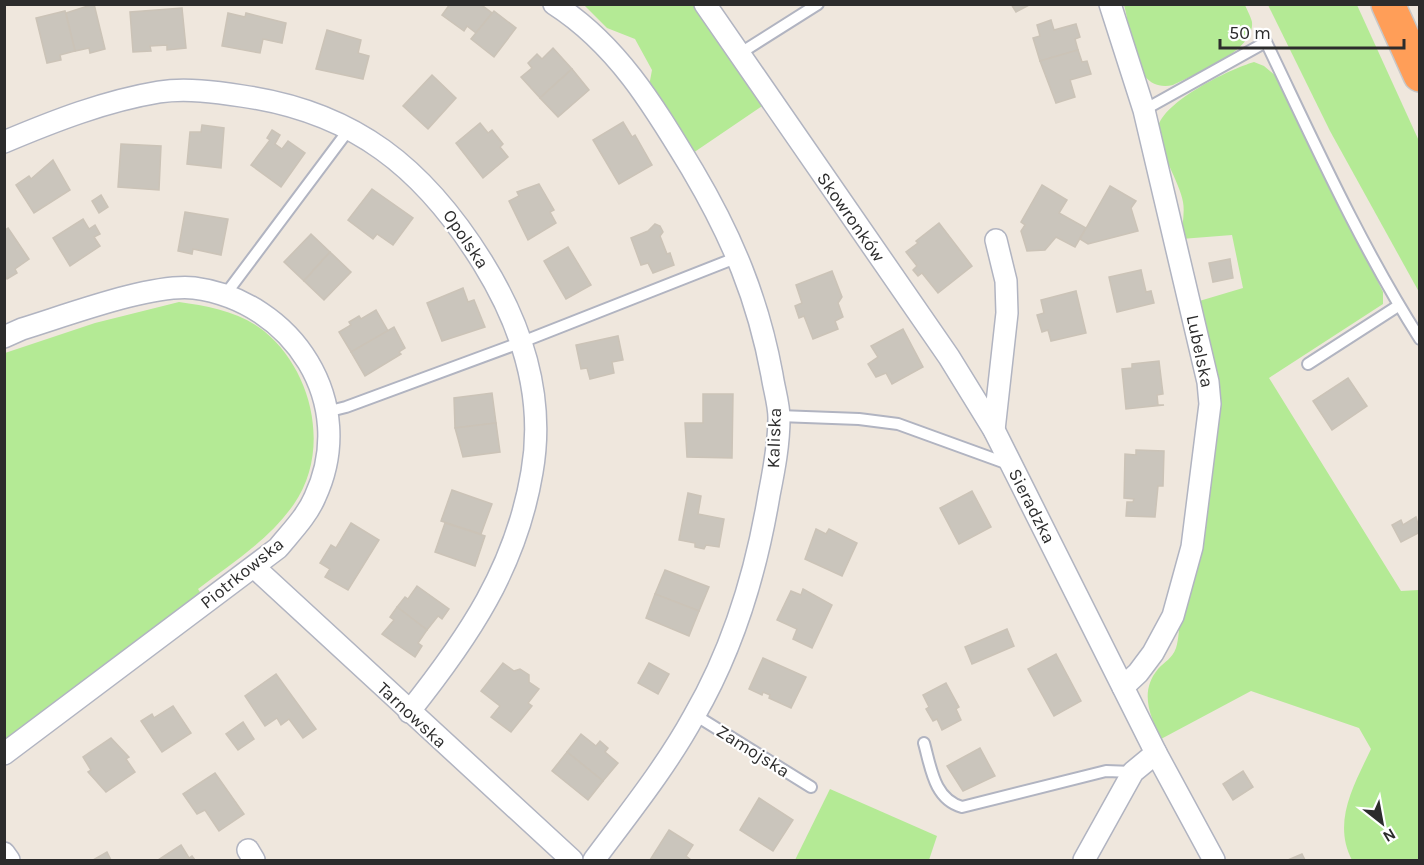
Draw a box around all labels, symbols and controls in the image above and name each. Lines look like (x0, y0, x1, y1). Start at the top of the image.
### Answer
scale bar (1220, 12, 1404, 50)
text: 50 m (1229, 22, 1271, 44)
street label: Skowronków (812, 168, 890, 266)
street label: Opolska (438, 205, 494, 273)
street label: Lubelska (1182, 313, 1218, 389)
street label: Kaliska (762, 407, 786, 469)
street label: Sieradzka (1004, 465, 1060, 547)
street label: Piotrkowska (196, 533, 288, 613)
street label: Tarnowska (373, 677, 451, 753)
street label: Zamojska (712, 720, 794, 782)
north arrow (1352, 793, 1412, 853)
text: N (1380, 824, 1399, 847)

